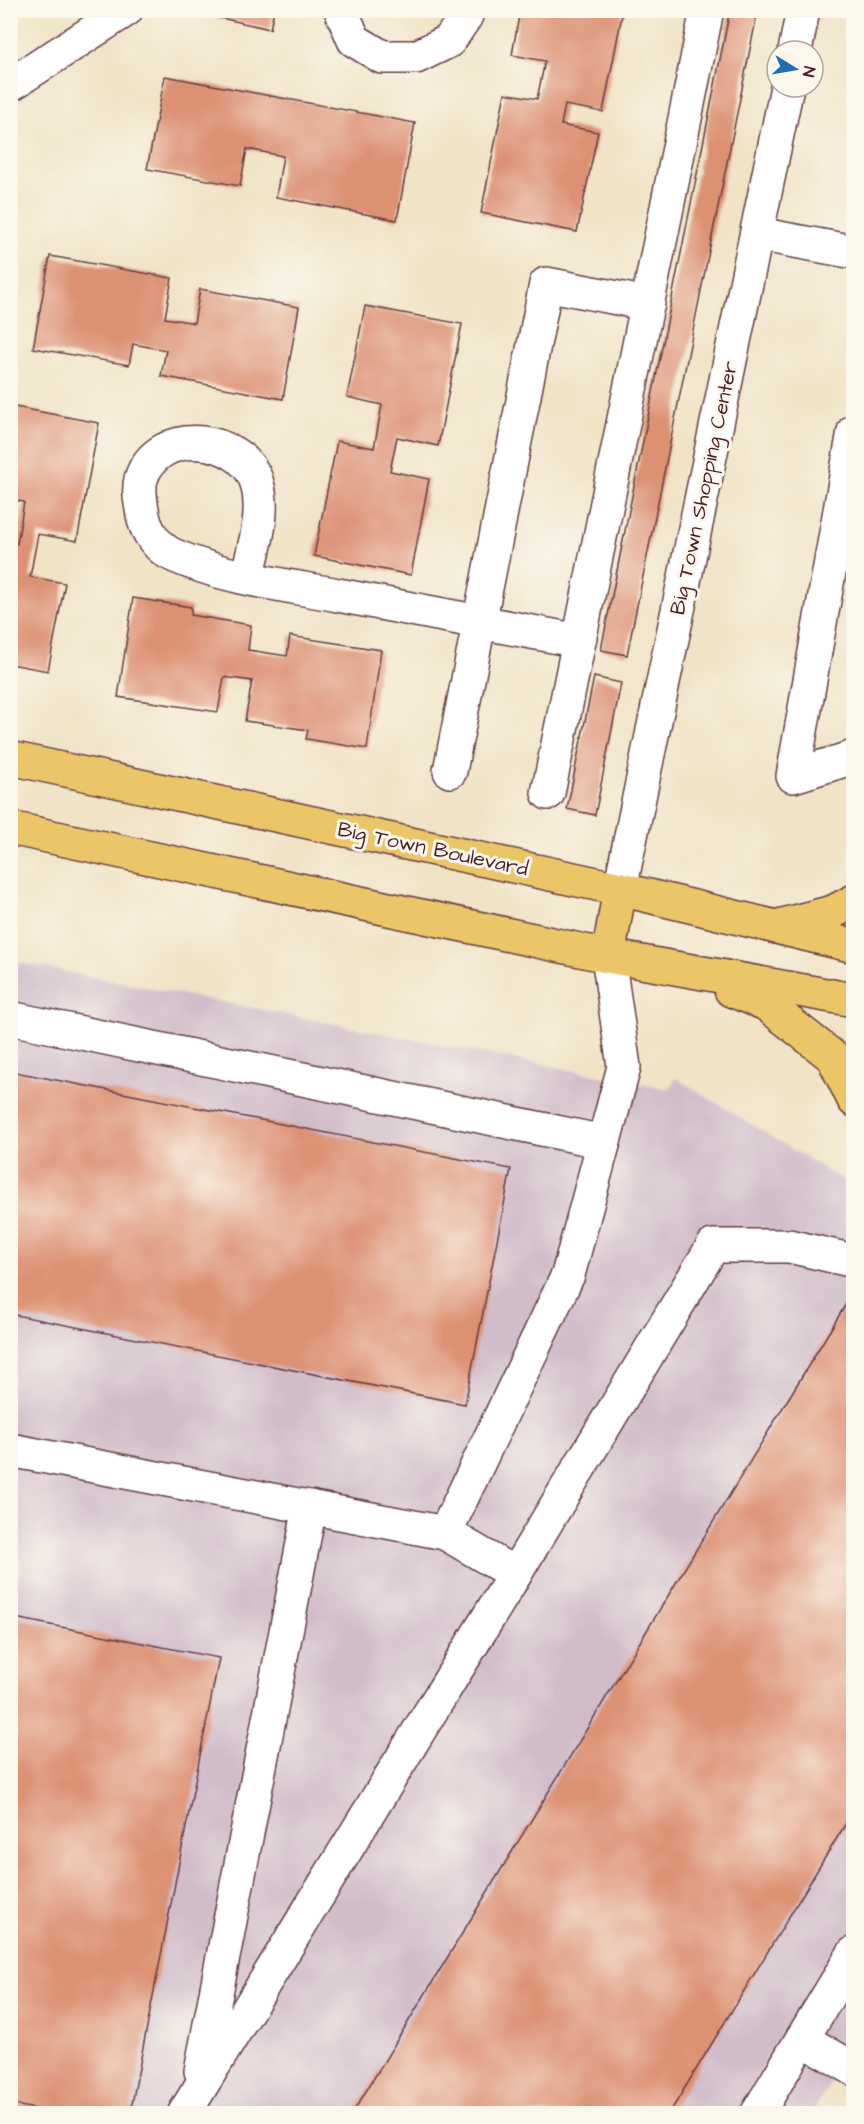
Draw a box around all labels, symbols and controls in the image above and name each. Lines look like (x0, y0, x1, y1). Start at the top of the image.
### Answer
north arrow (765, 39, 825, 99)
text: N (797, 65, 820, 79)
street label: Big Town Shopping Center (663, 358, 747, 618)
street label: Big Town Boulevard (335, 815, 531, 885)

